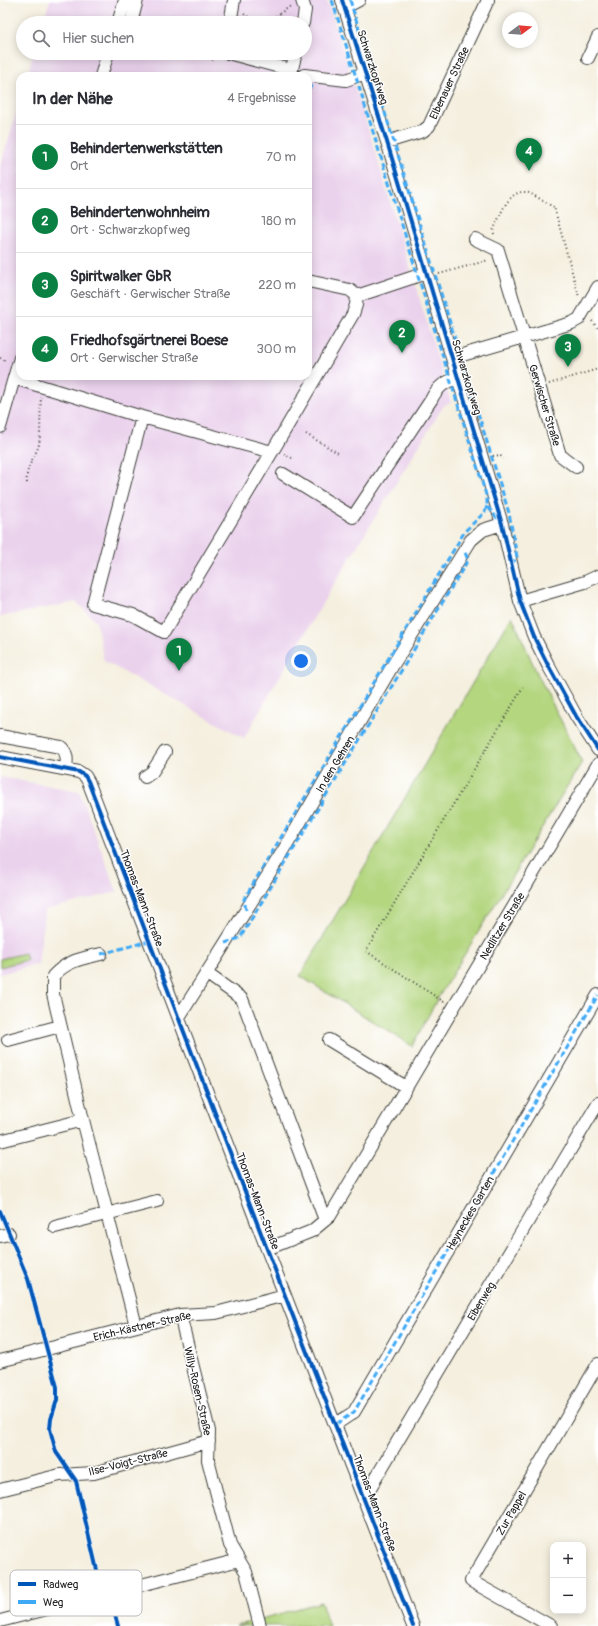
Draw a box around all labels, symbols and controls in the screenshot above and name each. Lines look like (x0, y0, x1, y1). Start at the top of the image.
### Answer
north arrow (502, 12, 538, 48)
search box (16, 16, 312, 60)
icon: search (30, 27, 52, 49)
street label: Schwarzkopfweg (354, 28, 391, 107)
text: Hier suchen (62, 29, 134, 48)
street label: Elbenauer Straße (427, 44, 472, 122)
text: In der Nähe (32, 88, 113, 109)
text: 4 Ergebnisse (227, 90, 296, 106)
pin: 4 (516, 138, 542, 171)
text: Behindertenwerkstätten (70, 139, 223, 158)
text: 1 (42, 149, 48, 165)
text: 70 m (266, 149, 296, 165)
text: Ort (70, 158, 88, 174)
text: Behindertenwohnheim (70, 203, 210, 222)
text: 2 (41, 213, 49, 229)
text: 180 m (261, 213, 296, 229)
text: Ort · Schwarzkopfweg (70, 222, 190, 238)
text: Spiritwalker GbR (70, 267, 172, 286)
text: 3 (41, 277, 49, 293)
text: 220 m (258, 277, 296, 293)
text: Geschäft · Gerwischer Straße (70, 286, 230, 302)
pin: 2 (389, 320, 415, 353)
text: Friedhofsgärtnerei Boese (70, 331, 228, 350)
pin: 3 (555, 334, 581, 367)
street label: Schwarzkopfweg (449, 338, 484, 417)
text: 4 (41, 341, 49, 357)
text: 300 m (257, 341, 296, 357)
text: Ort · Gerwischer Straße (70, 350, 198, 366)
street label: Gerwischer Straße (526, 363, 563, 448)
pin: 1 (166, 638, 192, 671)
your location (291, 651, 311, 671)
street label: In den Gehren (313, 733, 357, 795)
street label: Thomas-Mann-Straße (117, 848, 166, 949)
street label: Nedlitzer Straße (477, 890, 528, 962)
street label: Thomas-Mann-Straße (233, 1151, 282, 1252)
street label: Heyneckes Garten (444, 1174, 497, 1253)
street label: Eibenweg (465, 1279, 498, 1323)
street label: Erich-Kästner-Straße (92, 1309, 193, 1344)
street label: Willy-Rosen-Straße (181, 1346, 214, 1437)
street label: Ilse-Voigt-Straße (87, 1446, 170, 1479)
street label: Thomas-Mann-Straße (350, 1453, 399, 1554)
street label: Zur Pappel (494, 1489, 529, 1538)
map controls (550, 1542, 586, 1614)
button: + (550, 1542, 586, 1578)
legend (10, 1570, 142, 1616)
text: Radweg (43, 1578, 79, 1591)
button: − (550, 1578, 586, 1614)
text: Weg (43, 1596, 64, 1609)

